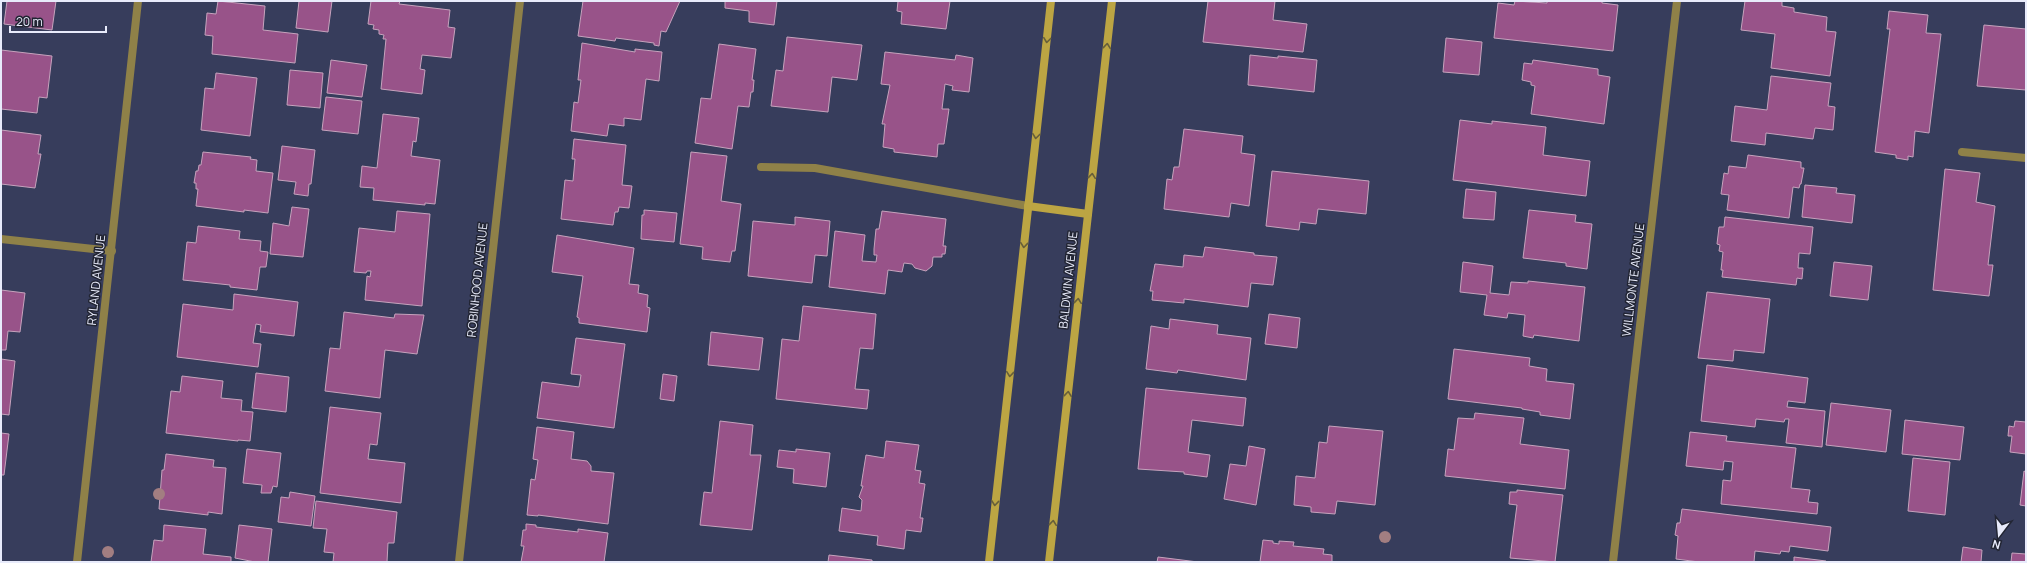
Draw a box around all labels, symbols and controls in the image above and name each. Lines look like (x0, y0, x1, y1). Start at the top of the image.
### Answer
scale bar (10, 8, 106, 34)
text: 20 m (16, 13, 43, 30)
one-way arrow (1042, 37, 1051, 43)
one-way arrow (1102, 43, 1111, 49)
one-way arrow (1031, 133, 1040, 139)
one-way arrow (1087, 173, 1096, 179)
street label: ROBINHOOD AVENUE (463, 222, 491, 338)
street label: WILLMONTE AVENUE (1618, 222, 1648, 338)
street label: BALDWIN AVENUE (1054, 230, 1082, 329)
street label: RYLAND AVENUE (83, 234, 109, 326)
one-way arrow (1019, 242, 1028, 248)
one-way arrow (1074, 298, 1083, 304)
one-way arrow (1005, 371, 1014, 377)
one-way arrow (1063, 391, 1072, 397)
one-way arrow (991, 500, 1000, 506)
north arrow (1979, 515, 2019, 555)
one-way arrow (1049, 520, 1058, 526)
text: N (1990, 537, 2002, 553)

